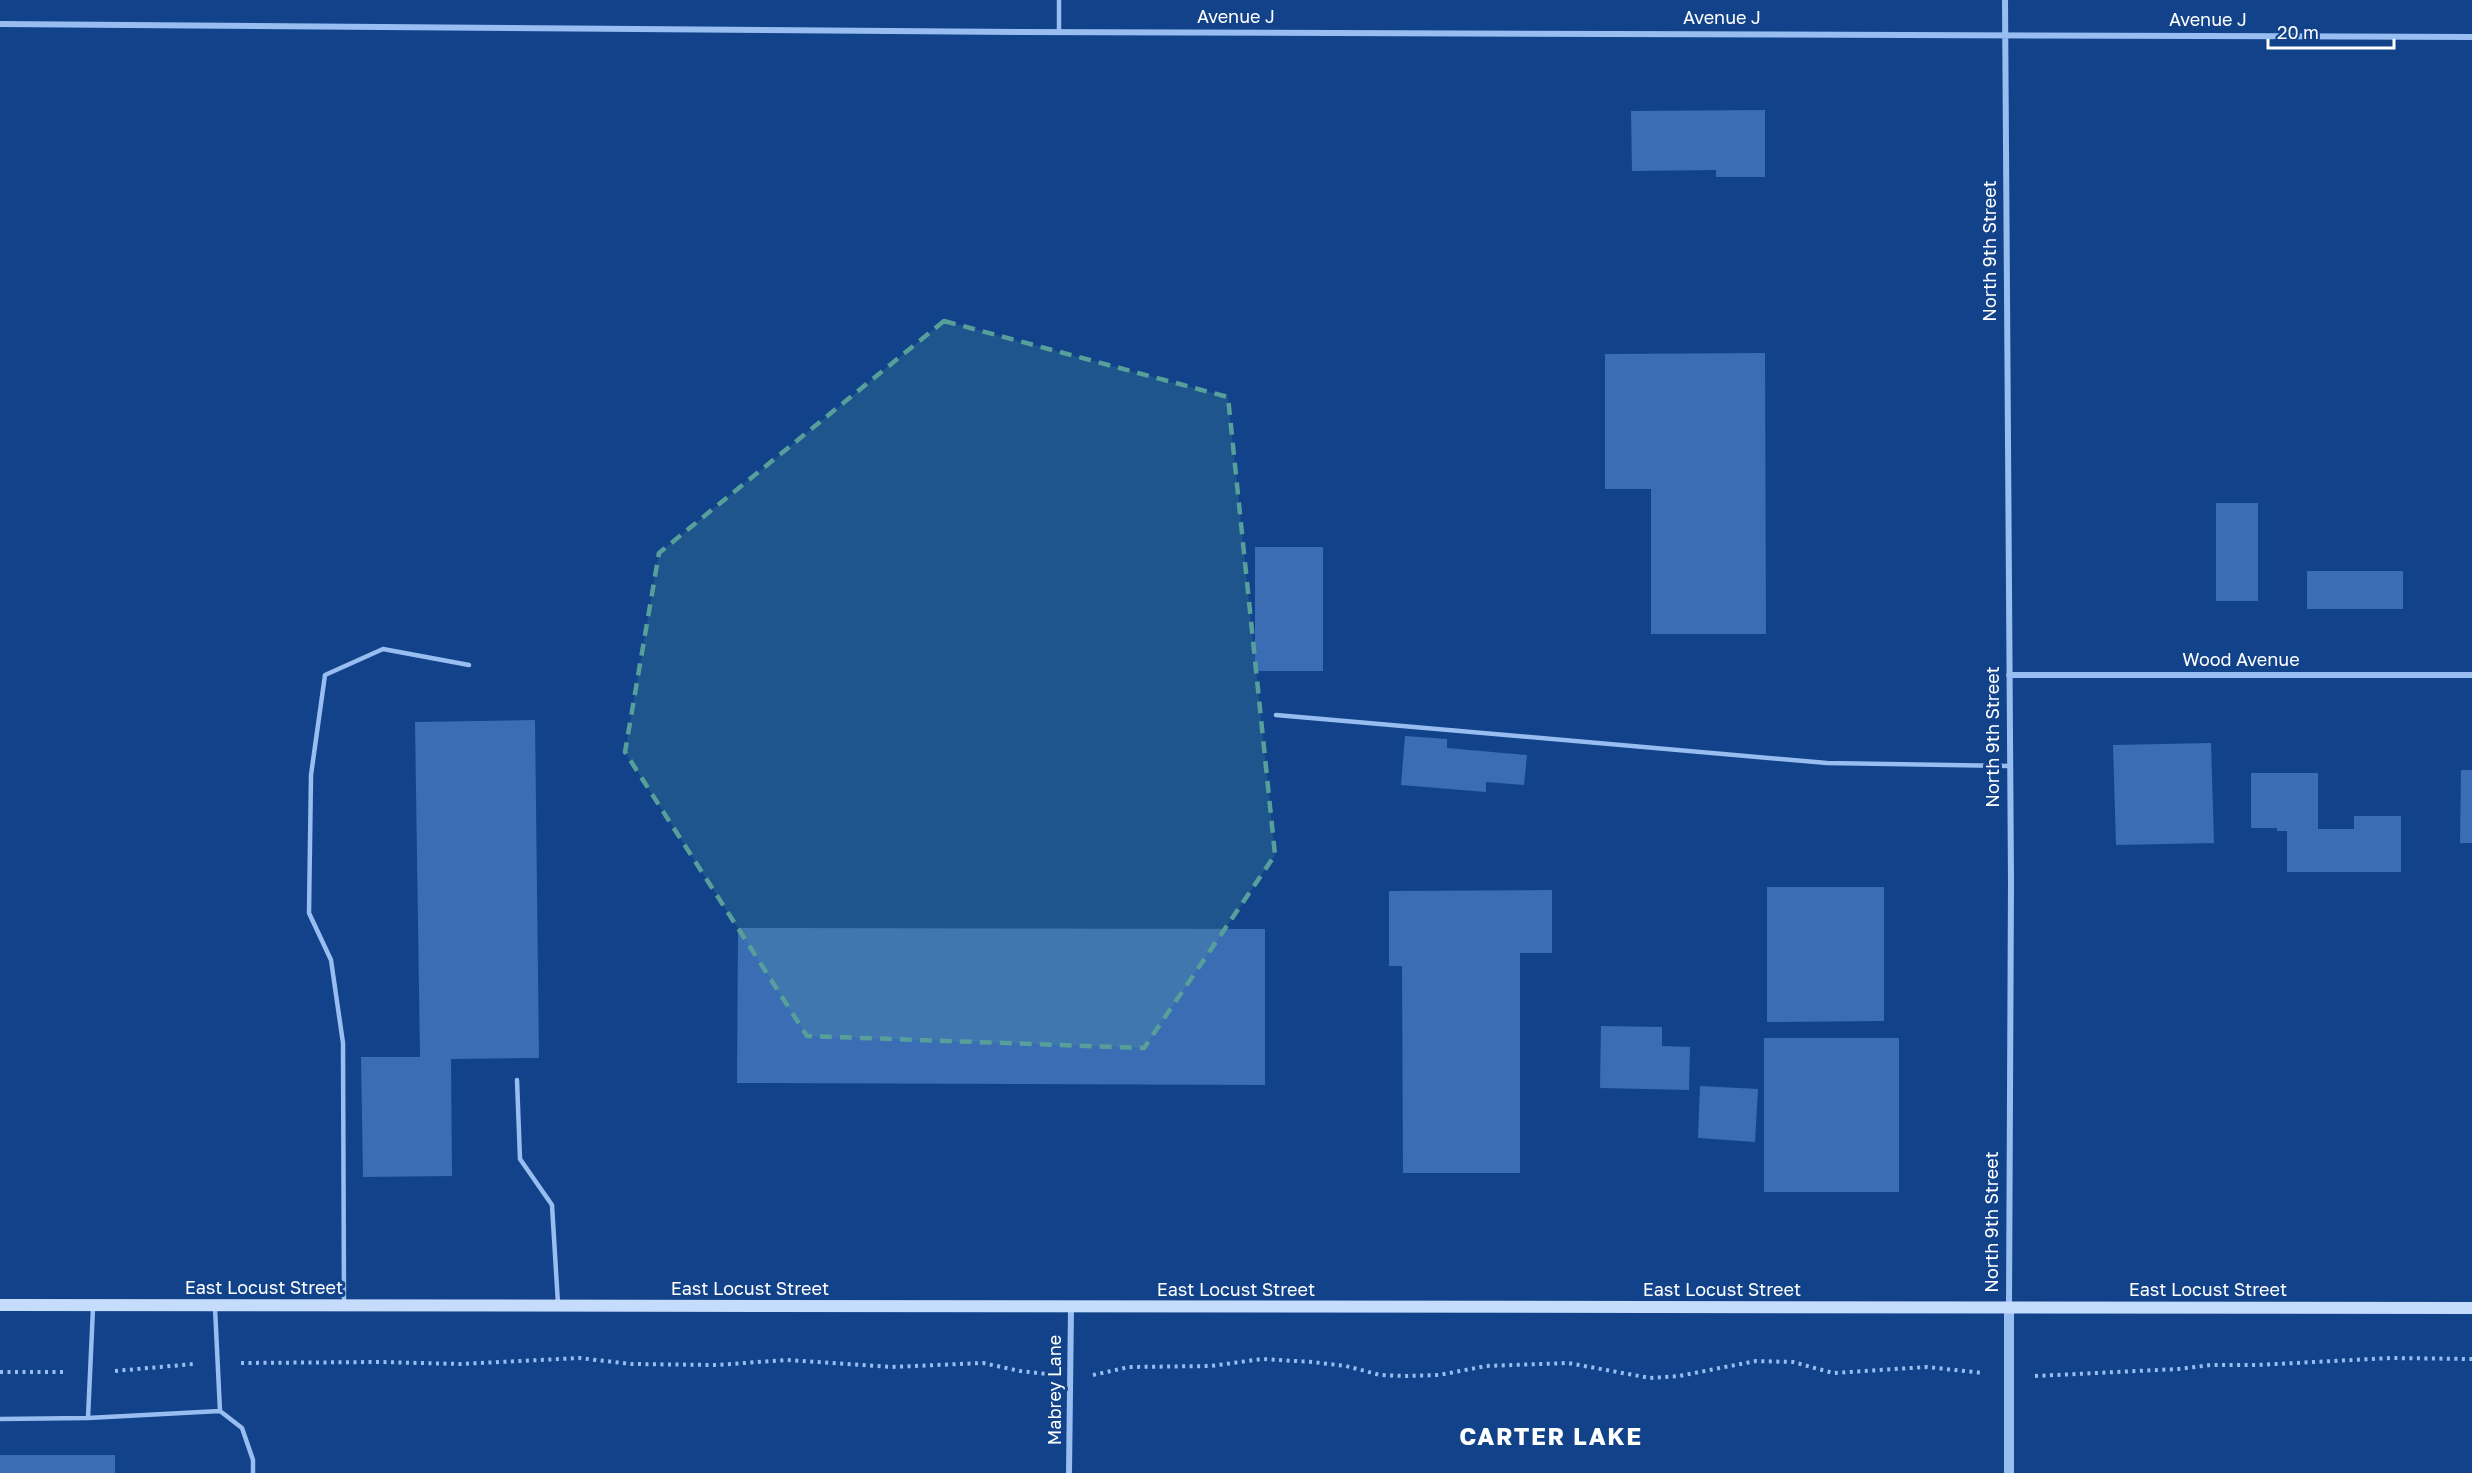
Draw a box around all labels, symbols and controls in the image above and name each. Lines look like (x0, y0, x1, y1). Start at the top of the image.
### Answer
street label: Avenue J (1197, 5, 1275, 27)
street label: Avenue J (1683, 6, 1761, 28)
street label: Avenue J (2169, 8, 2247, 30)
scale bar (2268, 12, 2394, 50)
text: 20 m (2277, 21, 2319, 43)
street label: North 9th Street (1978, 180, 2000, 322)
street label: Wood Avenue (2182, 648, 2300, 670)
street label: North 9th Street (1981, 666, 2003, 808)
street label: North 9th Street (1980, 1151, 2002, 1293)
street label: East Locust Street (185, 1276, 343, 1298)
street label: East Locust Street (671, 1277, 829, 1299)
street label: East Locust Street (1157, 1278, 1315, 1300)
street label: East Locust Street (1643, 1278, 1801, 1300)
street label: East Locust Street (2129, 1278, 2287, 1300)
street label: Mabrey Lane (1043, 1335, 1065, 1445)
district label: CARTER LAKE (1459, 1421, 1643, 1450)

